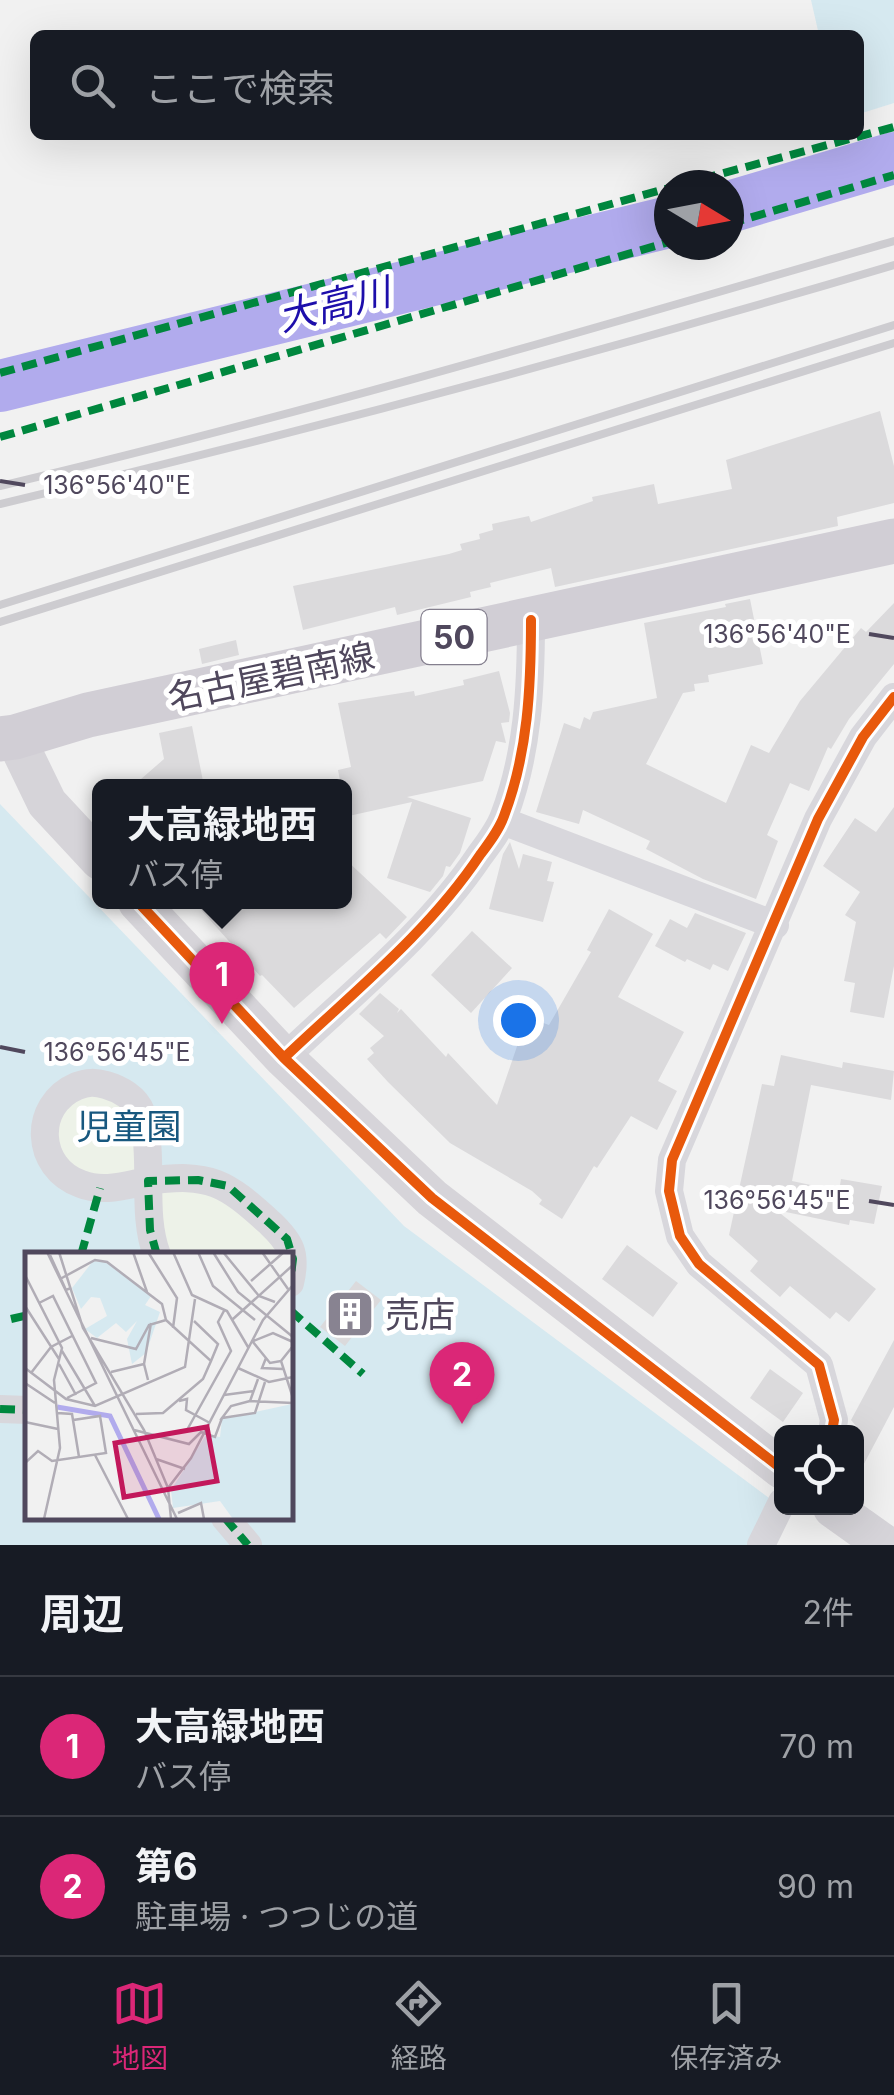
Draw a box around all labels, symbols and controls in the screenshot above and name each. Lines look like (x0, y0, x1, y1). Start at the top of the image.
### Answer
search box (30, 30, 864, 140)
icon: search (65, 58, 120, 113)
text: ここで検索 (145, 65, 335, 111)
north arrow (654, 170, 744, 260)
water label: 大高川 (273, 267, 399, 340)
text: 136°56'40"E (43, 470, 191, 500)
road number: 50 (422, 610, 486, 664)
text: 136°56'40"E (703, 619, 851, 649)
street label: 名古屋碧南線 (164, 634, 378, 718)
popup (92, 779, 352, 909)
text: 大高緑地西 (127, 801, 317, 847)
text: バス停 (127, 855, 223, 894)
pin: 1 (190, 942, 254, 1024)
your location (493, 995, 544, 1046)
text: 136°56'45"E (43, 1037, 191, 1067)
park label: 児童園 (76, 1105, 182, 1147)
text: 136°56'45"E (703, 1185, 851, 1215)
inset map (25, 1252, 292, 1520)
building icon: 売店 (324, 1288, 376, 1340)
place label: 売店 (385, 1293, 455, 1335)
pin: 2 (430, 1342, 494, 1424)
map controls (774, 1425, 864, 1515)
button: locate (774, 1425, 864, 1515)
text: 周辺 (40, 1588, 124, 1639)
text: 2件 (802, 1593, 854, 1632)
text: 大高緑地西 (135, 1703, 325, 1749)
text: 1 (66, 1727, 79, 1766)
text: 70 m (779, 1727, 854, 1766)
text: バス停 (135, 1757, 231, 1796)
text: 第6 (135, 1843, 198, 1889)
text: 2 (62, 1867, 83, 1906)
text: 90 m (777, 1867, 854, 1906)
text: 駐車場 · つつじの道 (135, 1897, 418, 1936)
tab: 地図 (112, 1976, 168, 2076)
tab: 経路 (391, 1976, 447, 2076)
tab: 保存済み (670, 1976, 782, 2076)

